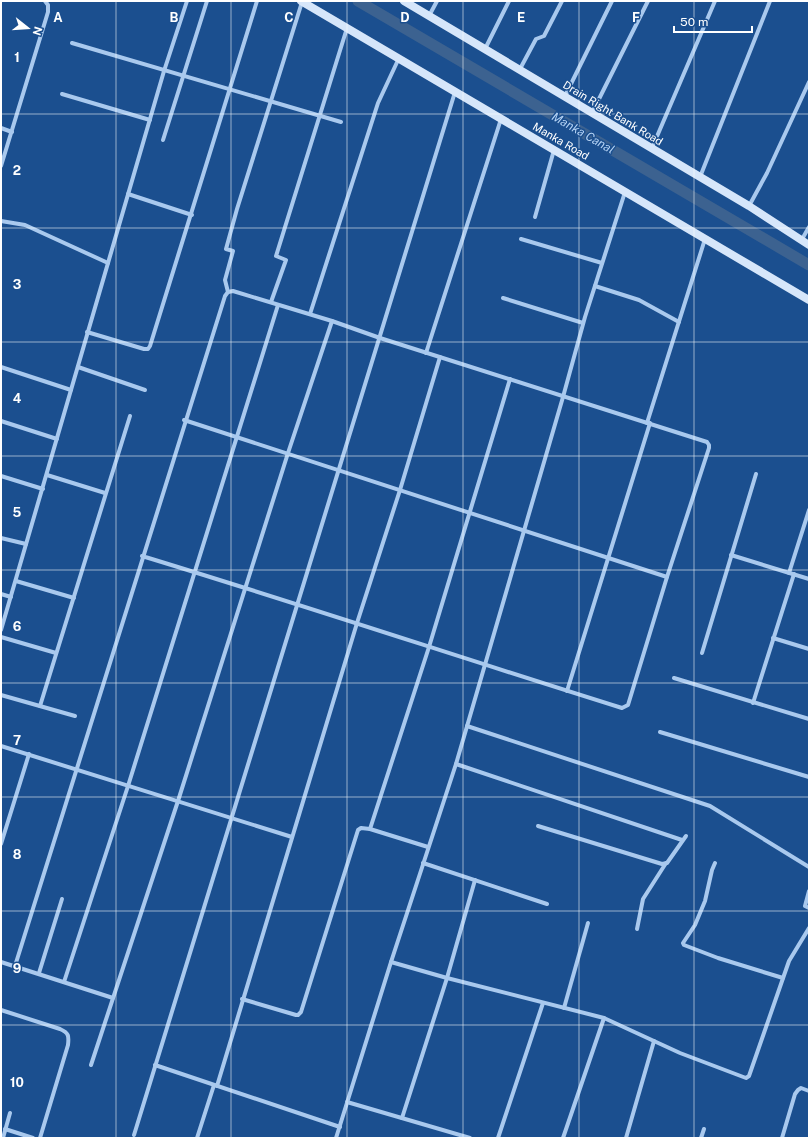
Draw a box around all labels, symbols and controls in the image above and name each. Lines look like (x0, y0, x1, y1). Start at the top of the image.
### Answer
north arrow (8, 8, 48, 48)
scale bar (674, 8, 752, 34)
text: A (53, 10, 63, 25)
text: B (170, 10, 179, 25)
text: C (284, 10, 294, 25)
text: D (400, 10, 410, 25)
text: E (517, 10, 525, 25)
text: F (632, 10, 640, 25)
text: 50 m (680, 15, 708, 29)
text: N (31, 25, 45, 37)
text: 1 (14, 50, 20, 65)
street label: Drain Right Bank Road (561, 78, 665, 148)
water label: Manka Canal (549, 109, 617, 157)
street label: Manka Road (531, 120, 591, 162)
text: 2 (13, 163, 21, 178)
text: 3 (13, 277, 22, 292)
text: 4 (13, 391, 22, 406)
text: 5 (13, 505, 22, 520)
text: 6 (13, 619, 22, 634)
text: 7 (13, 733, 21, 748)
text: 8 (13, 847, 22, 862)
text: 9 (13, 961, 21, 976)
text: 10 (10, 1075, 24, 1090)

